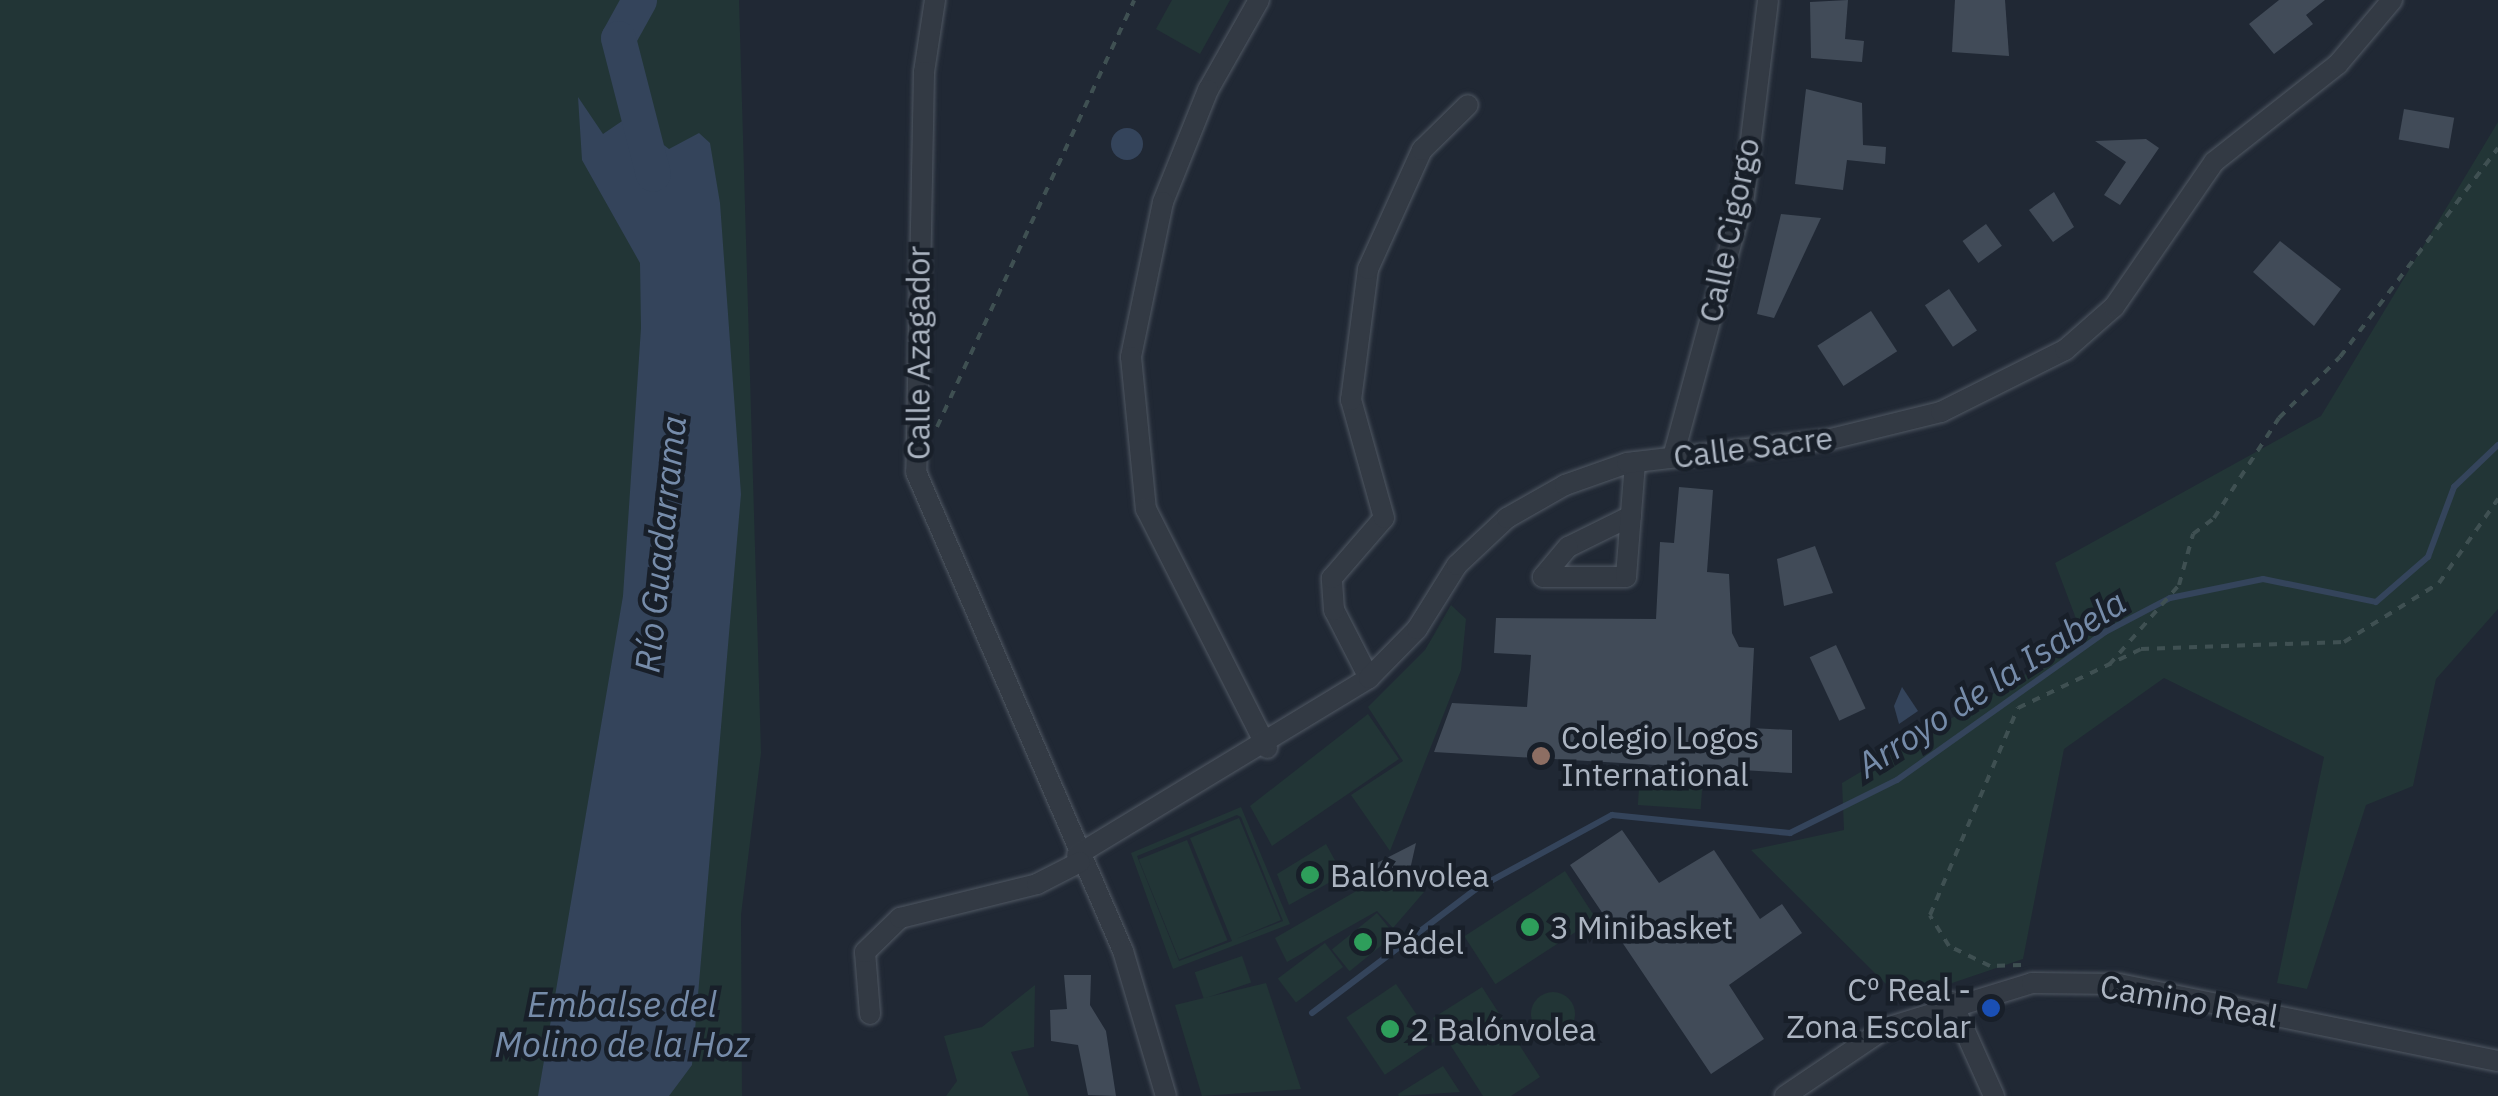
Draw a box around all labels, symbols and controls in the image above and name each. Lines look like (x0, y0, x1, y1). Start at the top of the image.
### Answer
street label: Calle Cigorgo (1691, 134, 1767, 326)
street label: Calle Azagador (899, 246, 937, 460)
water label: Río Guadarrama (626, 413, 694, 675)
street label: Calle Sacre (1671, 418, 1835, 476)
water label: Arroyo de la Isabela (1849, 580, 2133, 786)
place label: Colegio Logos International (1561, 719, 1759, 794)
marker: Colegio Logos International (1530, 745, 1552, 767)
place label: Balónvolea (1330, 856, 1489, 894)
marker: Balónvolea (1299, 864, 1321, 886)
place label: 3 Minibasket (1550, 908, 1733, 946)
marker: 3 Minibasket (1519, 916, 1541, 938)
place label: Pádel (1383, 923, 1464, 961)
marker: Pádel (1352, 931, 1374, 953)
street label: Camino Real (2097, 966, 2281, 1036)
place label: Cº Real - Zona Escolar (1786, 971, 1971, 1046)
water label: Embalse del Molino de la Hoz (494, 983, 750, 1065)
marker: Cº Real - Zona Escolar (1980, 997, 2002, 1019)
place label: 2 Balónvolea (1410, 1010, 1596, 1048)
marker: 2 Balónvolea (1379, 1018, 1401, 1040)

